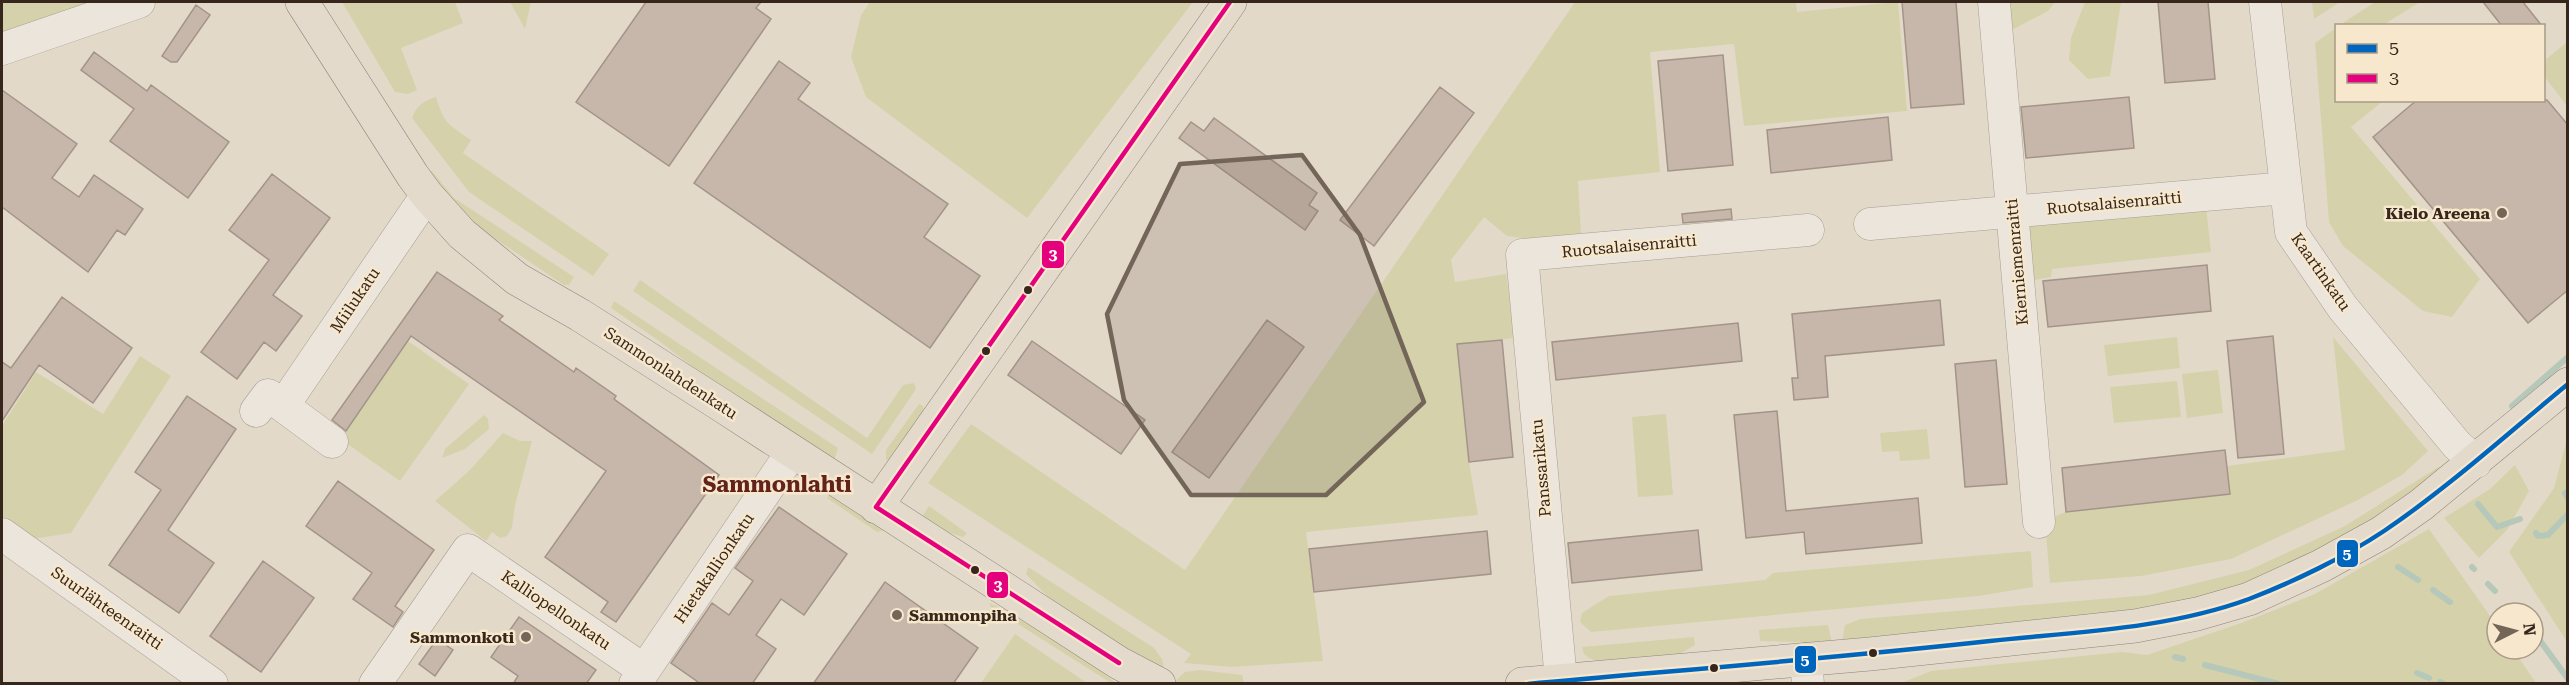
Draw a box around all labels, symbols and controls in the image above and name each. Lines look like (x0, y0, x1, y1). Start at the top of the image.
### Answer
legend (2335, 24, 2545, 102)
text: 5 (2389, 37, 2399, 58)
text: 3 (2389, 67, 2399, 88)
street label: Ruotsalaisenraitti (2046, 188, 2182, 218)
street label: Kierniemenraitti (2002, 198, 2032, 326)
place label: Kielo Areena (2385, 204, 2491, 223)
marker: Kielo Areena (2495, 206, 2509, 220)
street label: Kaartinkatu (2287, 229, 2355, 315)
street label: Ruotsalaisenraitti (1561, 231, 1697, 261)
line badge: 3 (1041, 240, 1065, 269)
text: 3 (1049, 245, 1058, 264)
street label: Miilukatu (326, 264, 384, 336)
unlabelled marker (1022, 284, 1034, 296)
street label: Sammonlahdenkatu (601, 323, 741, 423)
unlabelled marker (980, 345, 992, 357)
street label: Panssarikatu (1527, 418, 1555, 518)
district label: Sammonlahti (702, 472, 852, 497)
street label: Hietakallionkatu (670, 509, 758, 627)
line badge: 5 (2336, 539, 2359, 568)
text: 5 (2343, 544, 2352, 563)
street label: Suurlähteenraitti (48, 562, 166, 654)
unlabelled marker (969, 564, 981, 576)
street label: Kalliopellonkatu (498, 566, 614, 654)
line badge: 3 (986, 571, 1009, 599)
text: 3 (994, 576, 1003, 595)
north arrow (2485, 601, 2545, 661)
place label: Sammonpiha (909, 606, 1017, 625)
marker: Sammonpiha (890, 608, 904, 622)
text: N (2519, 622, 2540, 637)
place label: Sammonkoti (410, 628, 515, 647)
marker: Sammonkoti (519, 630, 533, 644)
line badge: 5 (1794, 645, 1817, 674)
unlabelled marker (1867, 647, 1879, 659)
text: 5 (1801, 650, 1810, 669)
unlabelled marker (1708, 662, 1720, 674)

